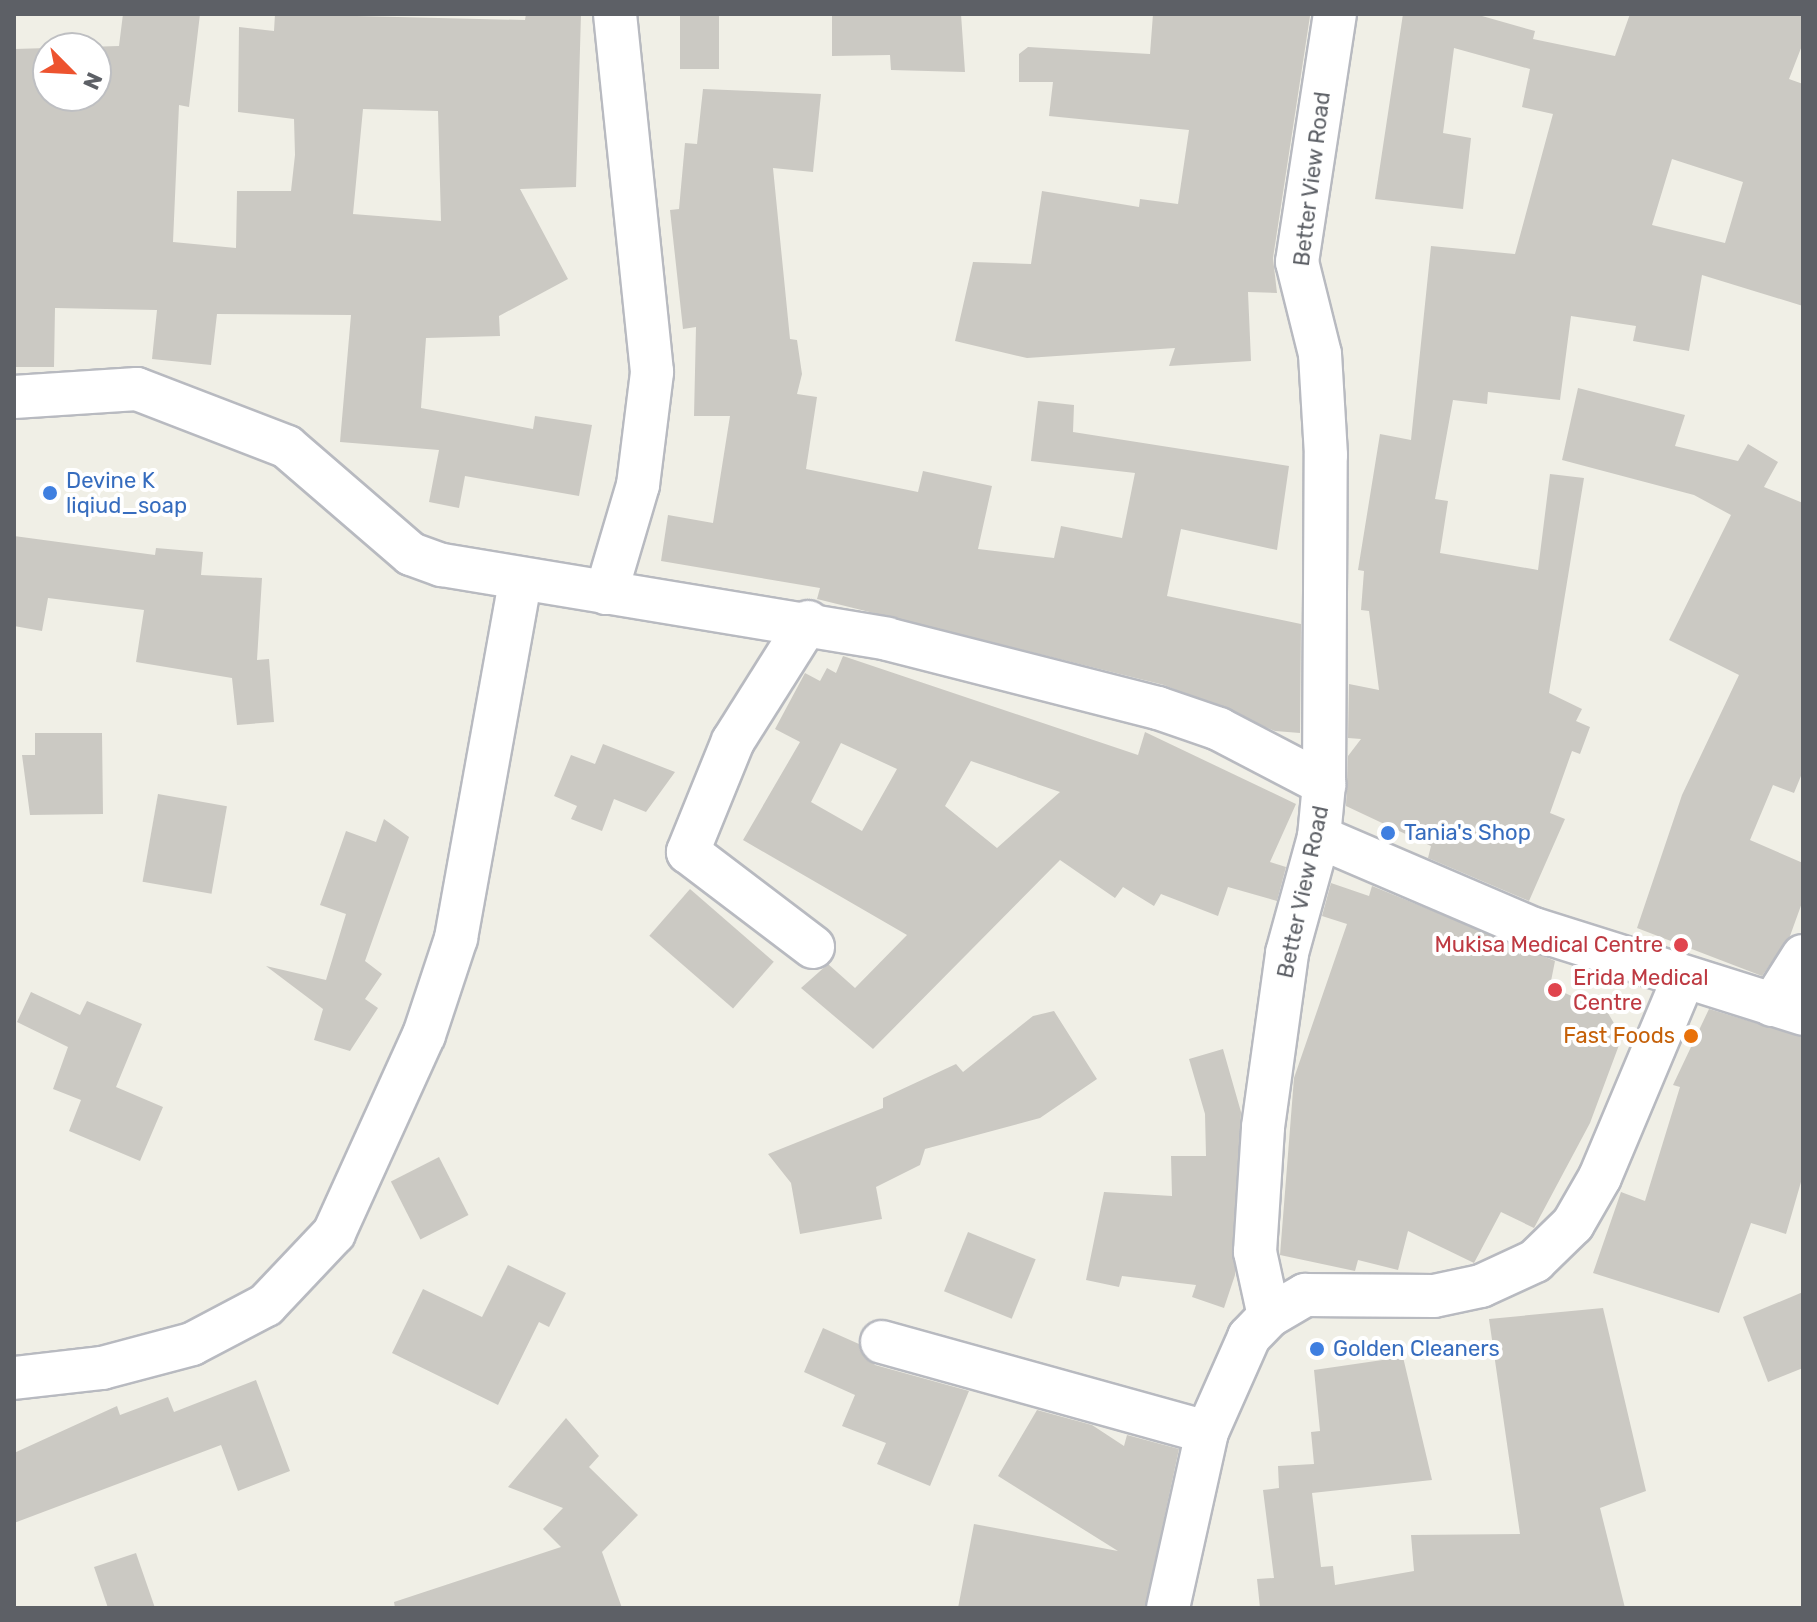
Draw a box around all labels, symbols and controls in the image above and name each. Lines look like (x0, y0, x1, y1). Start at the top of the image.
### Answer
north arrow (32, 32, 112, 112)
text: N (77, 68, 108, 94)
street label: Better View Road (1288, 90, 1336, 268)
place label: Devine K liqiud_soap (66, 467, 187, 518)
marker: Devine K liqiud_soap (41, 484, 59, 502)
street label: Better View Road (1272, 803, 1334, 981)
place label: Tania's Shop (1404, 820, 1531, 846)
marker: Tania's Shop (1379, 824, 1397, 842)
place label: Mukisa Medical Centre (1434, 932, 1663, 958)
marker: Mukisa Medical Centre (1670, 934, 1692, 956)
place label: Erida Medical Centre (1573, 964, 1708, 1016)
marker: Erida Medical Centre (1544, 979, 1566, 1001)
place label: Fast Foods (1563, 1023, 1675, 1049)
marker: Fast Foods (1682, 1027, 1700, 1045)
place label: Golden Cleaners (1333, 1336, 1500, 1362)
marker: Golden Cleaners (1308, 1340, 1326, 1358)

